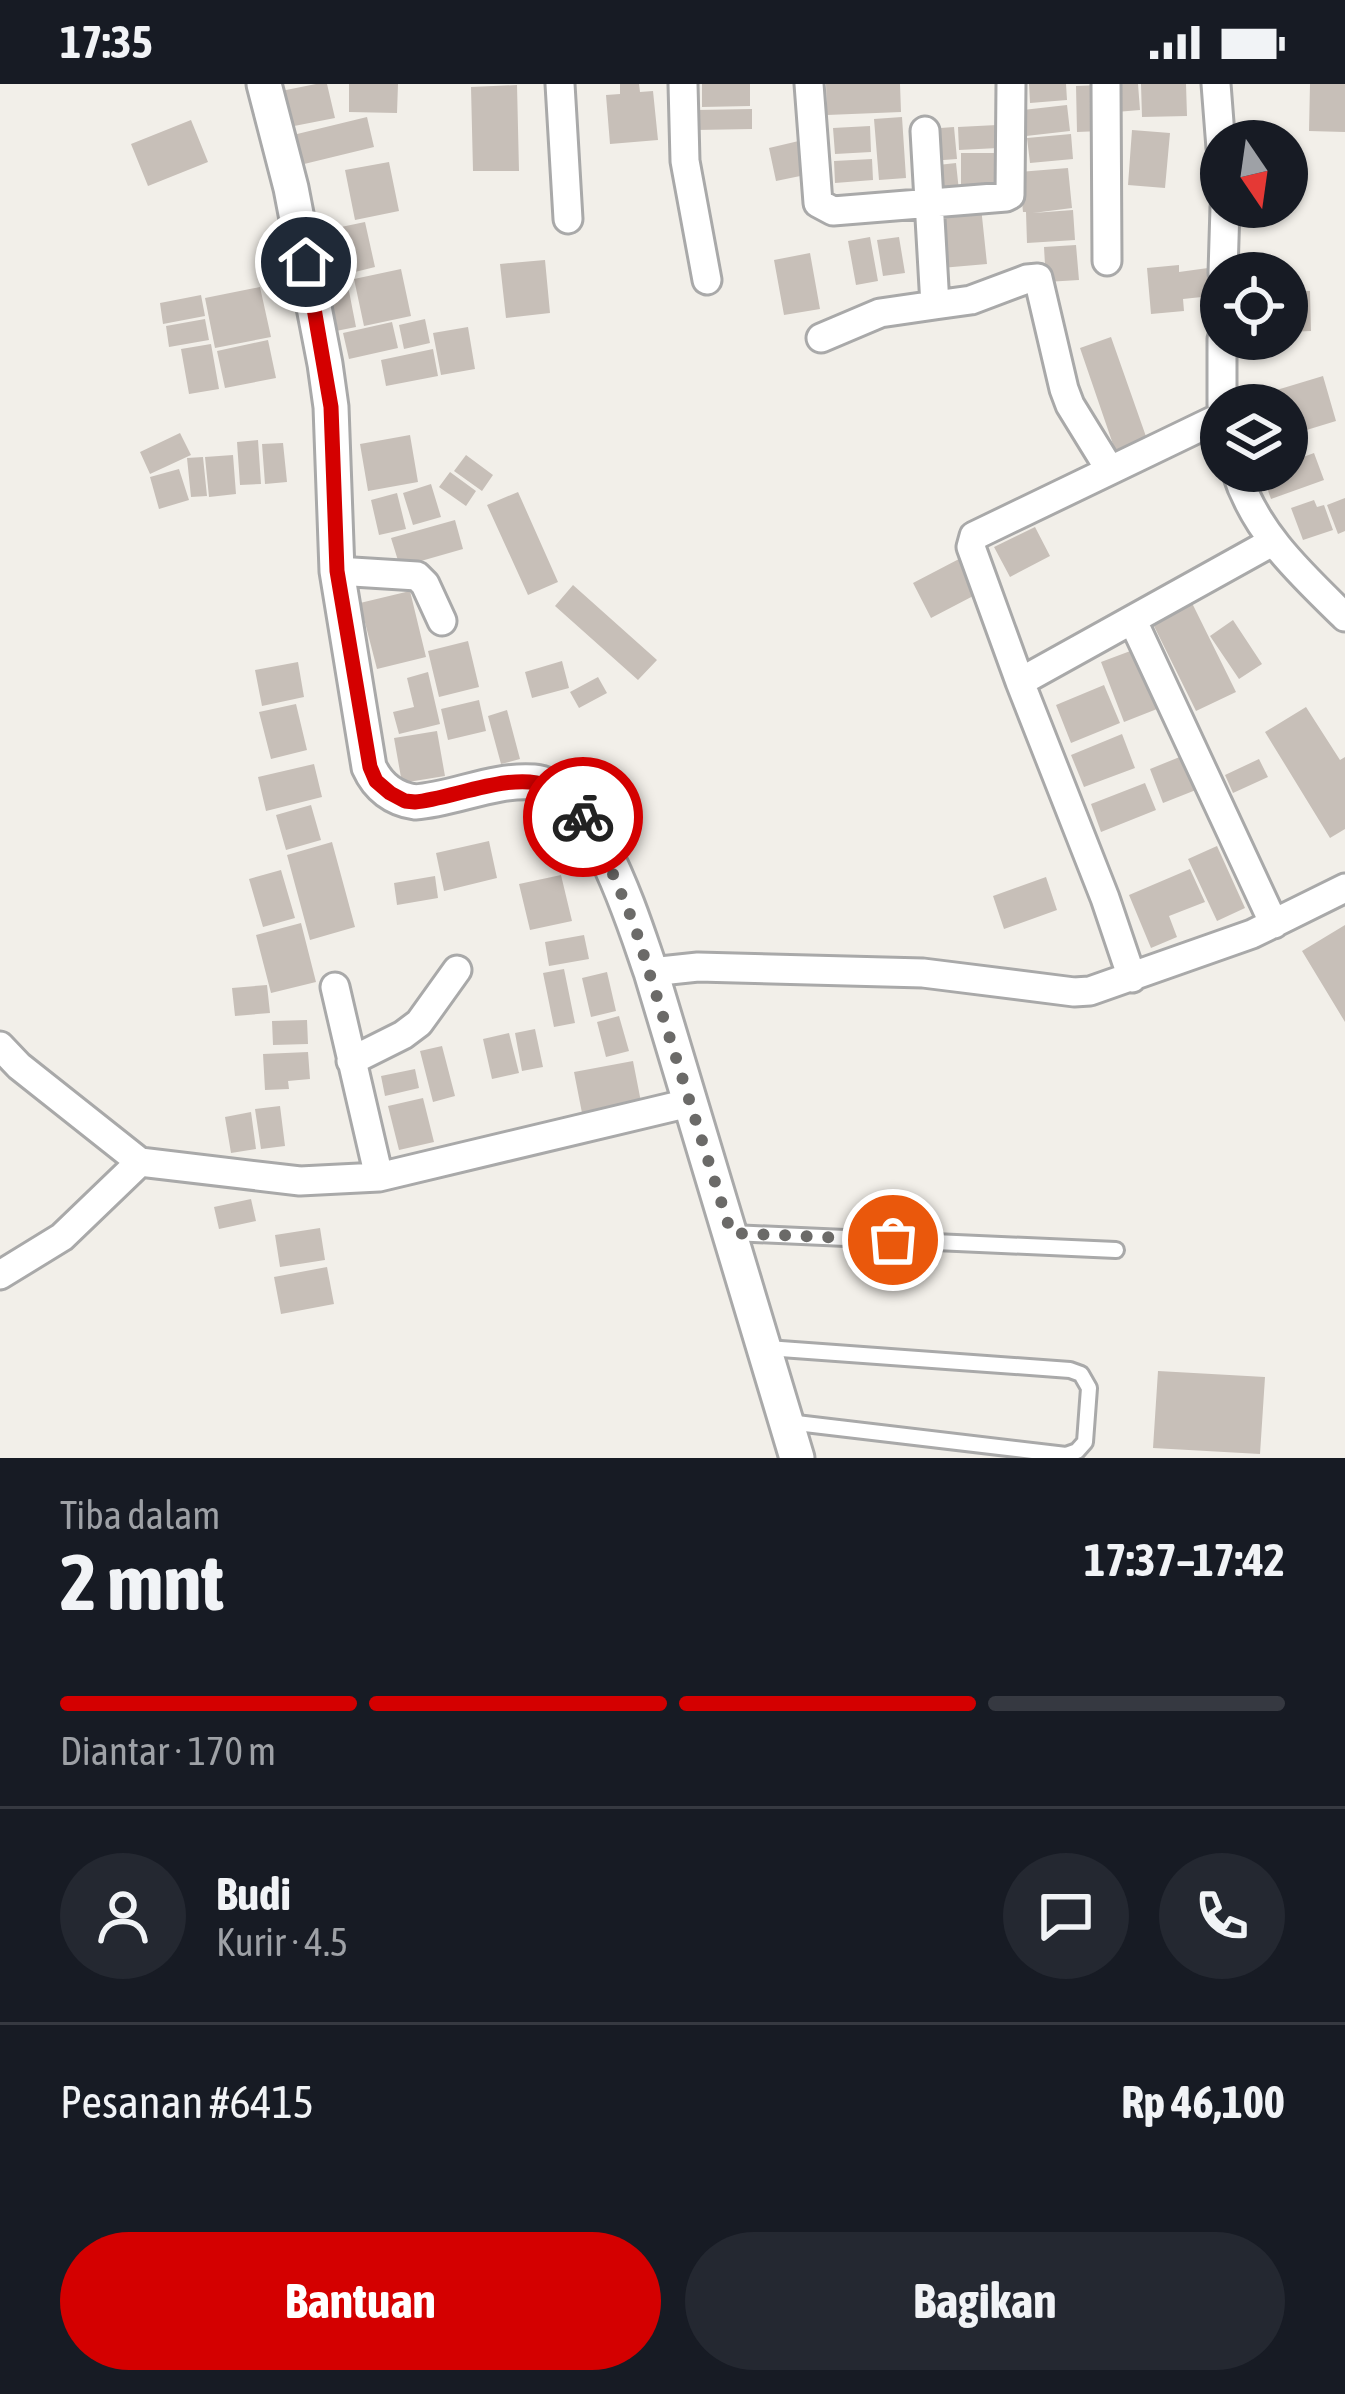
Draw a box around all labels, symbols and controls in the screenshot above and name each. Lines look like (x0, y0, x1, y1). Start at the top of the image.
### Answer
text: 17:35 (60, 16, 153, 68)
north arrow (1200, 120, 1308, 228)
map controls (1200, 120, 1308, 492)
pin (255, 211, 357, 313)
icon: home (273, 229, 339, 295)
button: locate (1200, 252, 1308, 360)
button: layers (1200, 384, 1308, 492)
courier (523, 757, 643, 877)
icon: bike (550, 784, 616, 850)
pin (842, 1189, 944, 1291)
icon: bag (860, 1207, 926, 1273)
text: Tiba dalam (60, 1493, 220, 1537)
text: 17:37–17:42 (1084, 1534, 1285, 1586)
text: 2 mnt (60, 1537, 224, 1627)
text: Diantar · 170 m (60, 1729, 276, 1773)
button: person (60, 1853, 186, 1979)
button: chat (1003, 1853, 1129, 1979)
button: phone (1159, 1853, 1285, 1979)
text: Budi (216, 1868, 291, 1920)
text: Kurir · 4.5 (216, 1920, 348, 1964)
text: Pesanan #6415 (60, 2076, 314, 2128)
text: Rp 46,100 (1121, 2076, 1285, 2128)
button: Bantuan (60, 2232, 661, 2370)
button: Bagikan (685, 2232, 1285, 2370)

